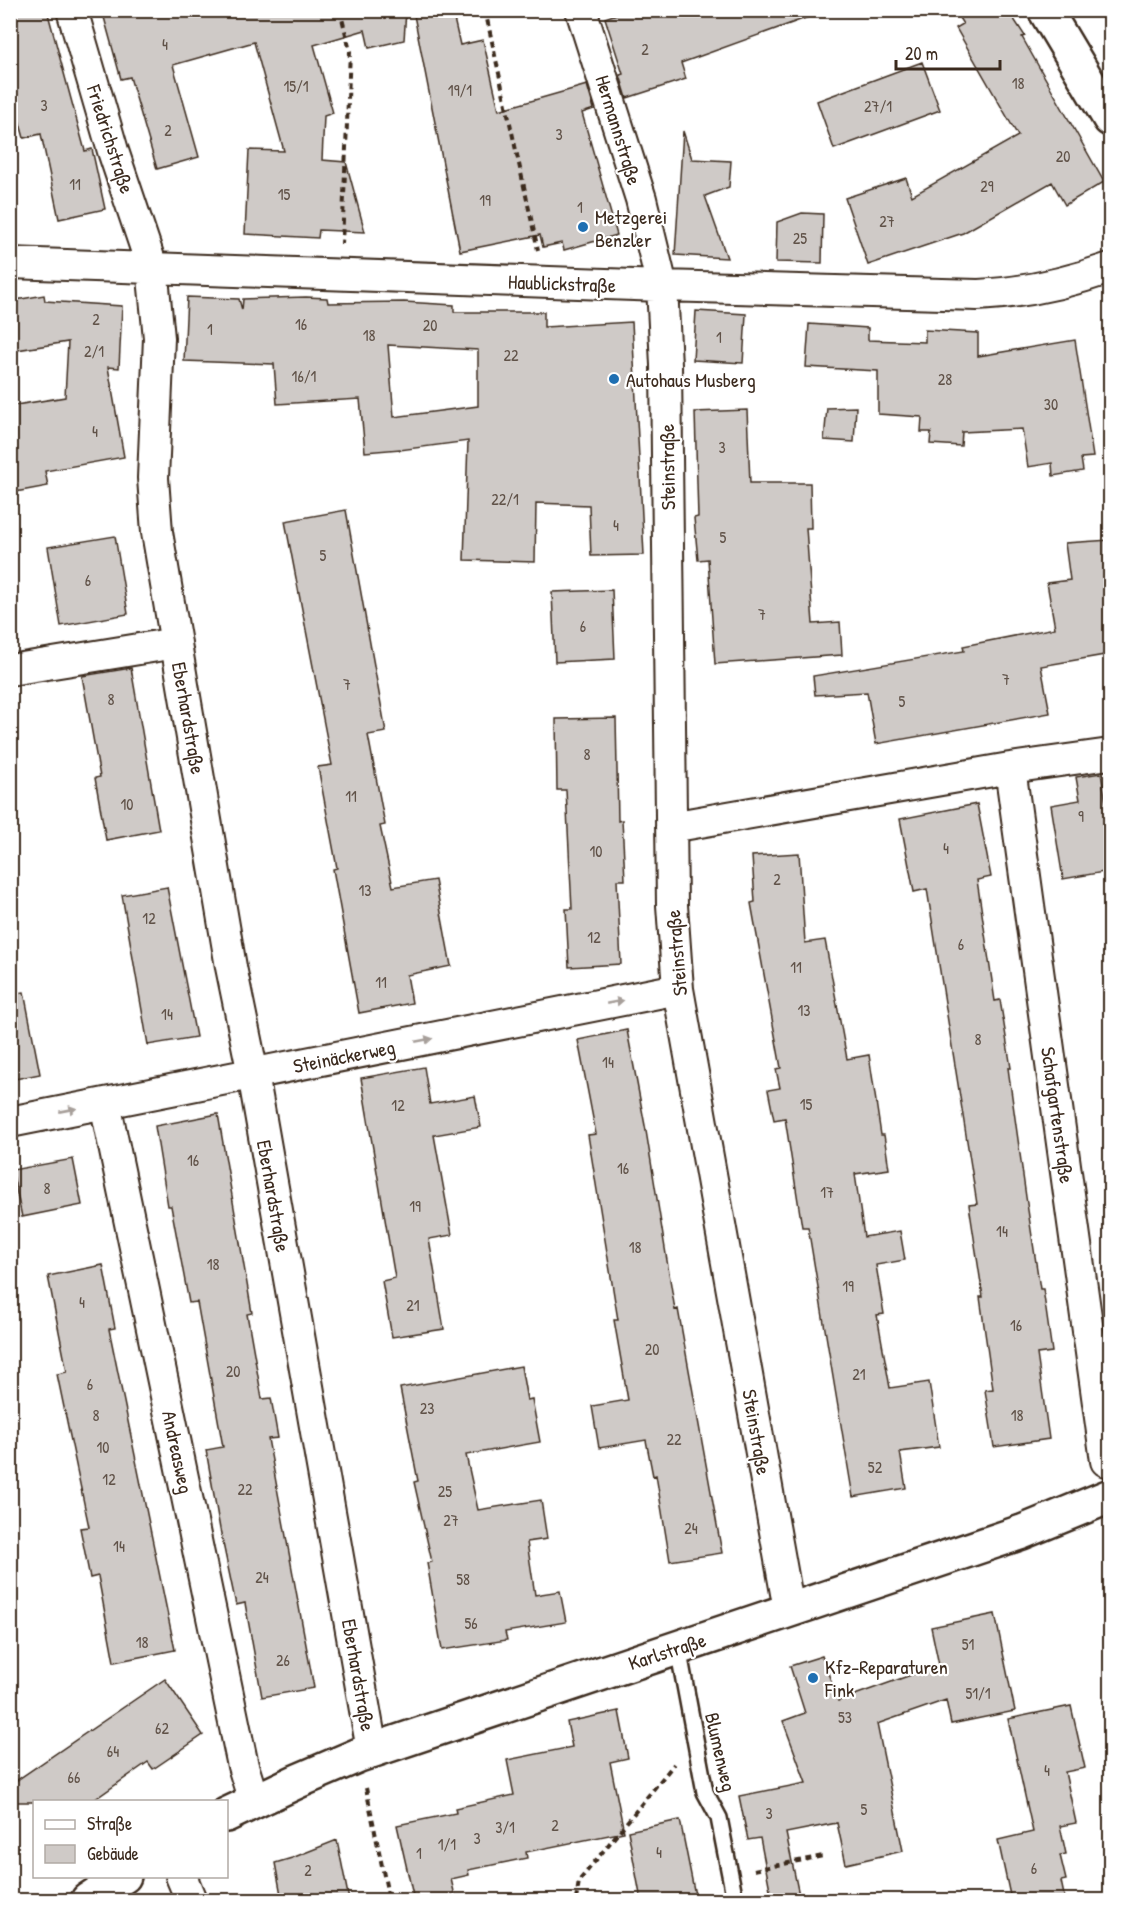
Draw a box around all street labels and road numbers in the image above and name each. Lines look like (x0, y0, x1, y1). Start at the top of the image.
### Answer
street label: Hermannstraße (590, 72, 648, 188)
street label: Friedrichstraße (80, 80, 141, 197)
street label: Haublickstraße (508, 268, 616, 298)
street label: Steinstraße (653, 424, 681, 510)
street label: Eberhardstraße (166, 660, 212, 776)
street label: Steinstraße (659, 909, 693, 997)
street label: Steinäckerweg (291, 1033, 397, 1079)
street label: Schafgartenstraße (1035, 1045, 1081, 1185)
street label: Eberhardstraße (251, 1138, 297, 1254)
street label: Steinstraße (736, 1387, 778, 1477)
street label: Andreasweg (156, 1408, 200, 1496)
street label: Eberhardstraße (336, 1617, 382, 1733)
street label: Karlstraße (625, 1626, 709, 1676)
street label: Blumenweg (699, 1710, 743, 1794)

